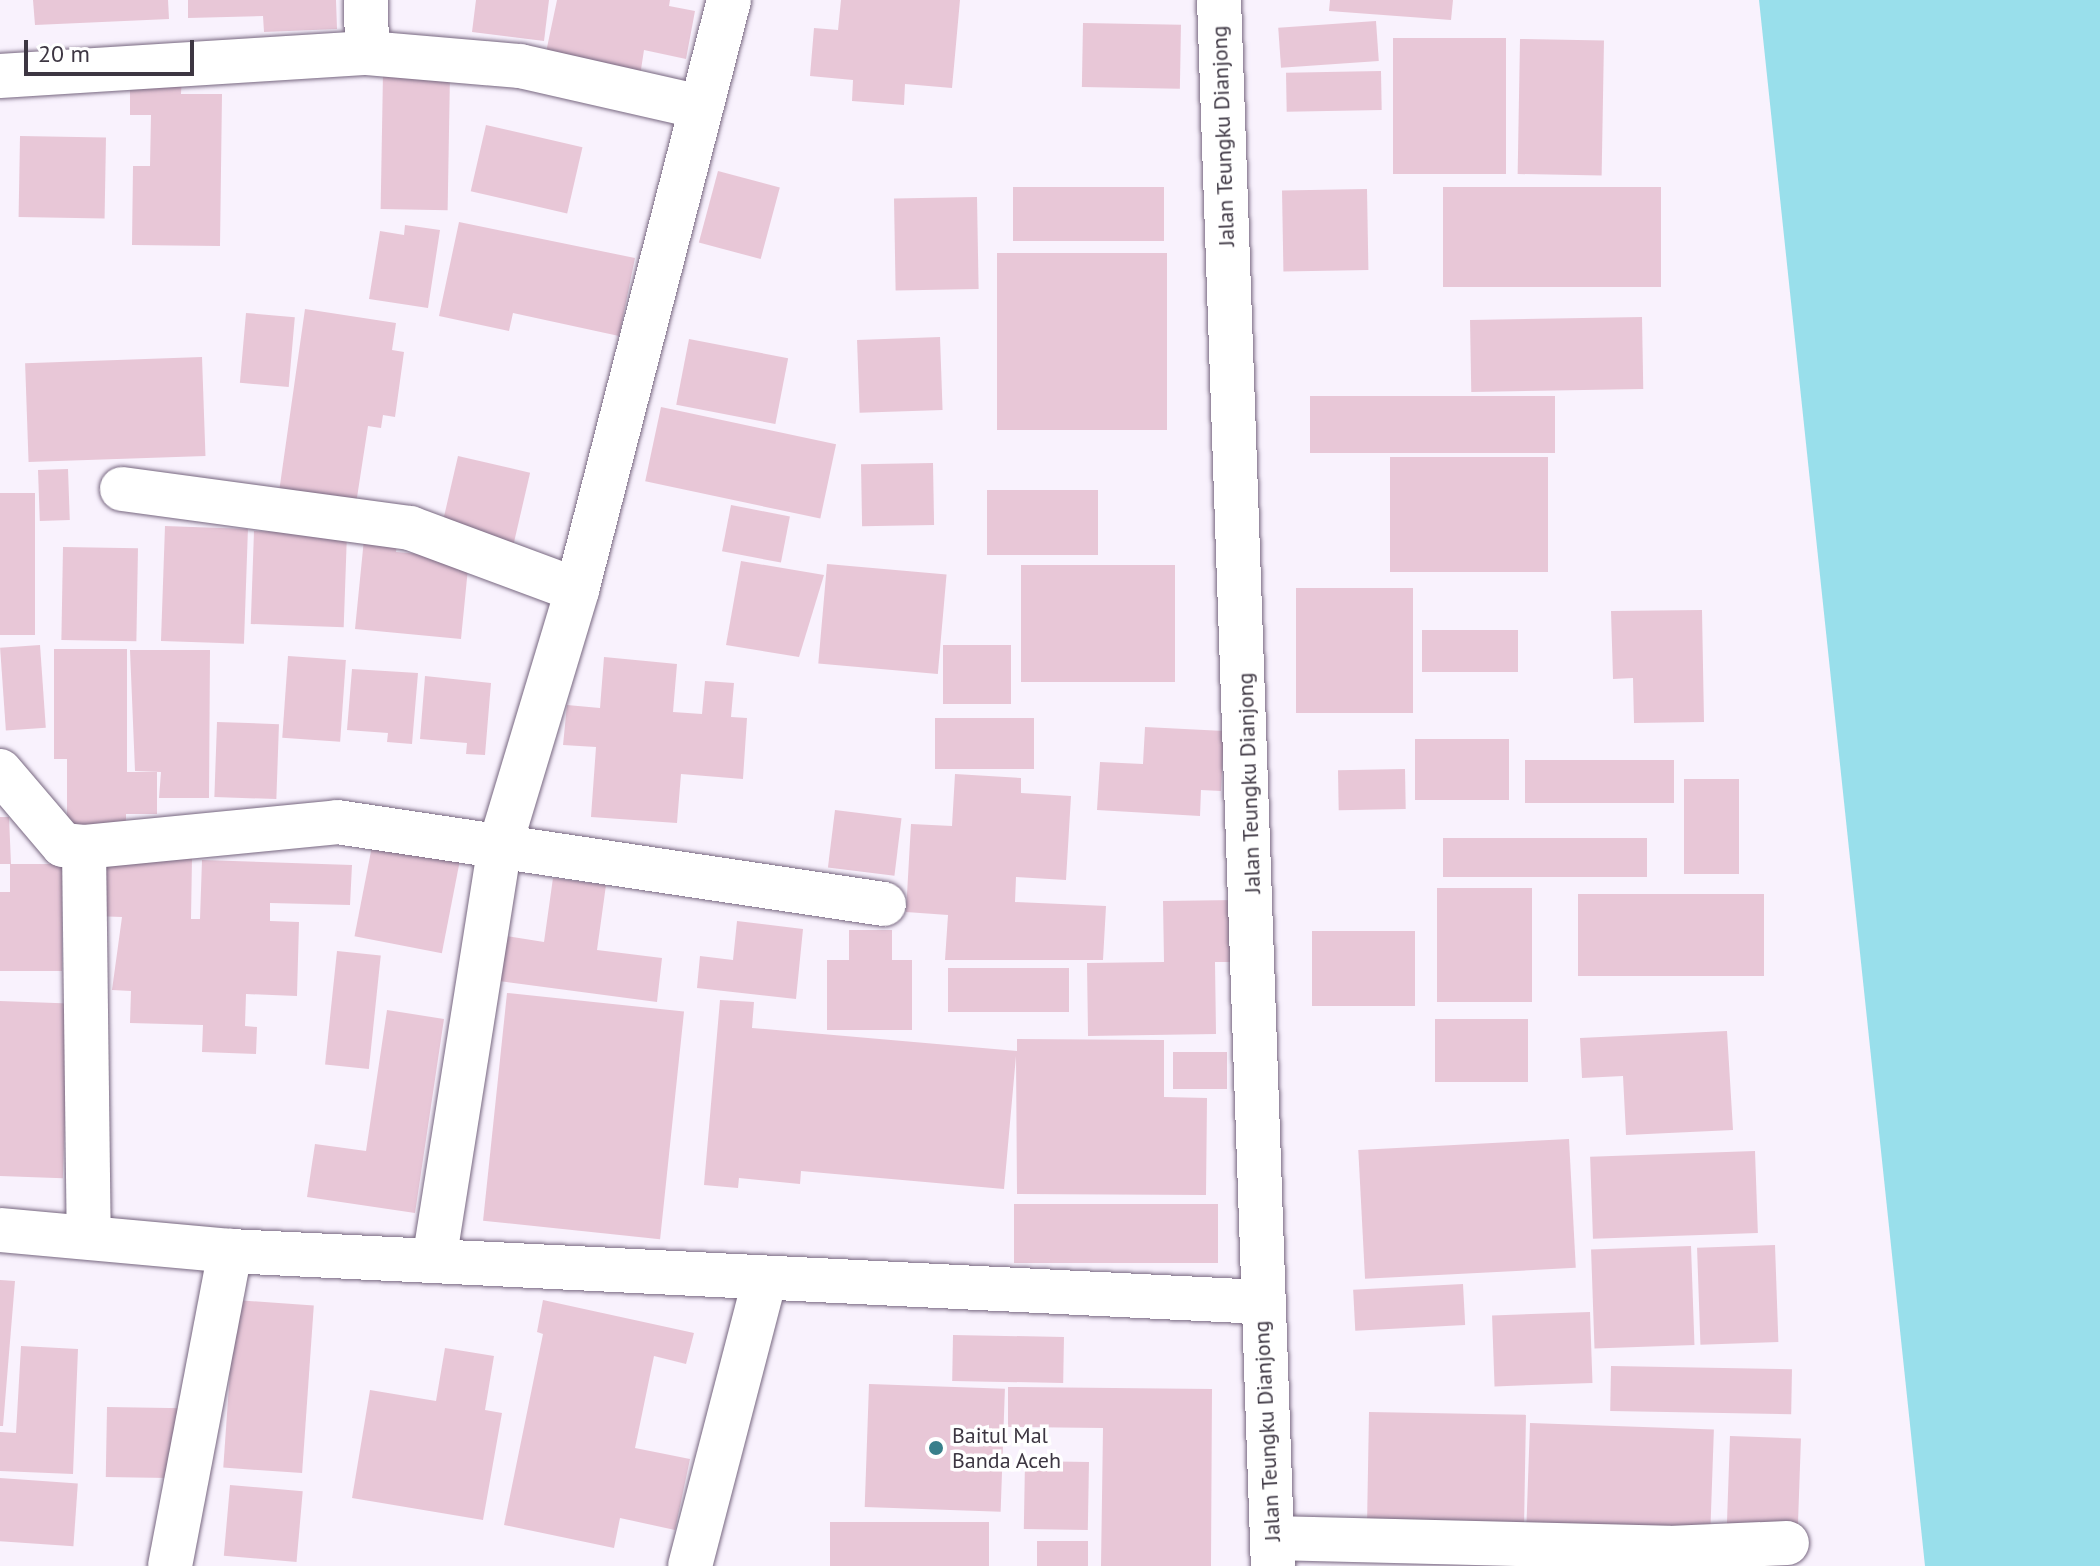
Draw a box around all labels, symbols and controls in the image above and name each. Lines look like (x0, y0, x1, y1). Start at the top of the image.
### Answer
scale bar (28, 24, 198, 74)
street label: Jalan Teungku Dianjong (1206, 25, 1240, 247)
text: 20 m (38, 38, 90, 69)
street label: Jalan Teungku Dianjong (1232, 672, 1266, 894)
street label: Jalan Teungku Dianjong (1248, 1320, 1286, 1542)
place label: Baitul Mal Banda Aceh (952, 1422, 1062, 1474)
marker: Baitul Mal Banda Aceh (927, 1439, 945, 1457)

